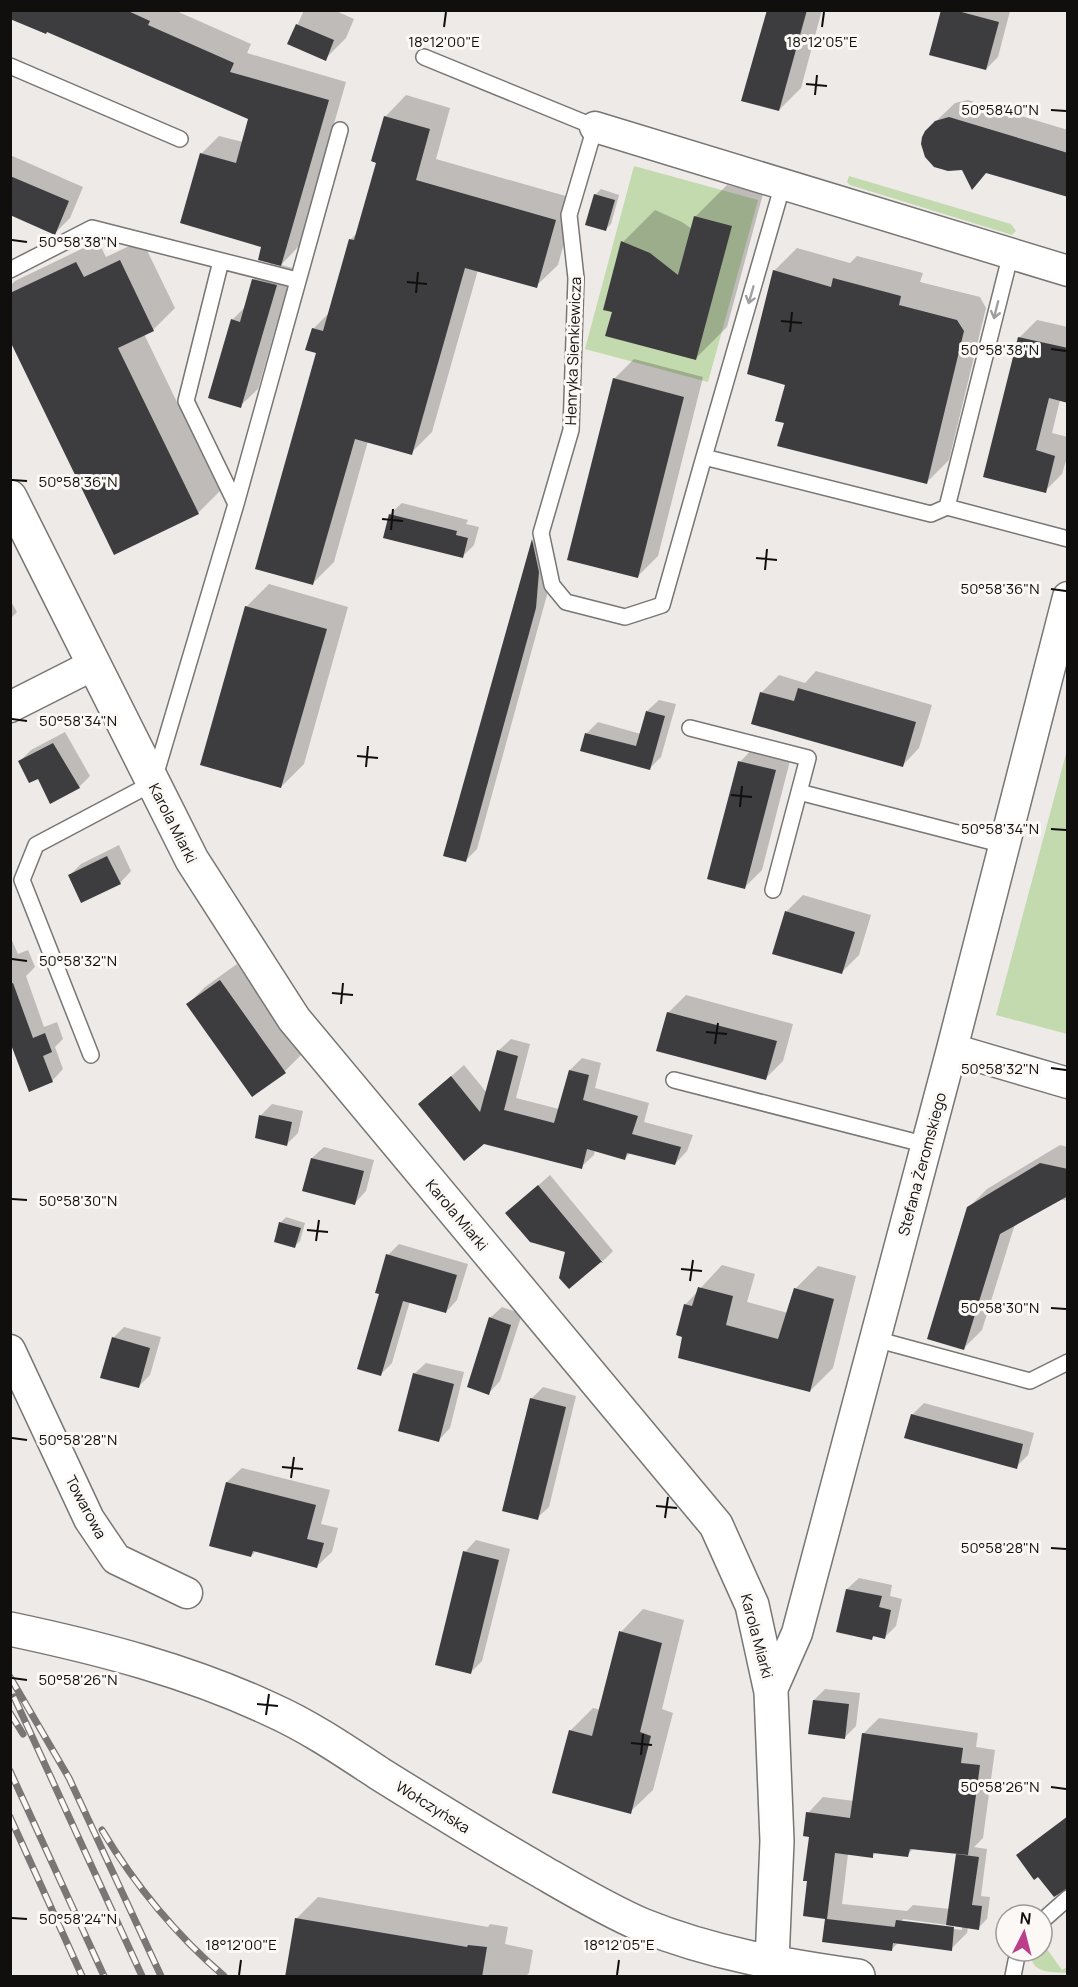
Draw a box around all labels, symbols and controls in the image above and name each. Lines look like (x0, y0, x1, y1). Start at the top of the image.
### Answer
text: 18°12'00"E (408, 31, 480, 52)
text: 18°12'05"E (786, 31, 858, 52)
text: 50°58'40"N (961, 99, 1039, 120)
text: 50°58'38"N (39, 231, 117, 252)
street label: Henryka Sienkiewicza (560, 276, 586, 426)
one-way arrow (744, 285, 756, 304)
one-way arrow (989, 300, 1001, 319)
text: 50°58'38"N (961, 339, 1039, 360)
text: 50°58'36"N (39, 471, 117, 492)
text: 50°58'36"N (961, 578, 1039, 599)
text: 50°58'34"N (39, 710, 117, 731)
street label: Karola Miarki (144, 779, 202, 867)
text: 50°58'34"N (961, 818, 1039, 839)
text: 50°58'32"N (39, 950, 117, 971)
text: 50°58'32"N (961, 1058, 1039, 1079)
street label: Stefana Żeromskiego (893, 1090, 951, 1238)
street label: Karola Miarki (421, 1175, 493, 1255)
text: 50°58'30"N (39, 1190, 117, 1211)
text: 50°58'30"N (961, 1297, 1039, 1318)
text: 50°58'28"N (39, 1429, 117, 1450)
street label: Towarowa (61, 1472, 111, 1542)
text: 50°58'28"N (961, 1537, 1039, 1558)
street label: Karola Miarki (736, 1591, 778, 1681)
text: 50°58'26"N (38, 1669, 118, 1690)
street label: Wołczyńska (392, 1776, 474, 1838)
text: 50°58'26"N (960, 1776, 1040, 1797)
north arrow (994, 1903, 1054, 1963)
text: N (1019, 1907, 1032, 1930)
text: 50°58'24"N (39, 1908, 117, 1929)
text: 18°12'00"E (205, 1934, 277, 1955)
text: 18°12'05"E (583, 1934, 655, 1955)

